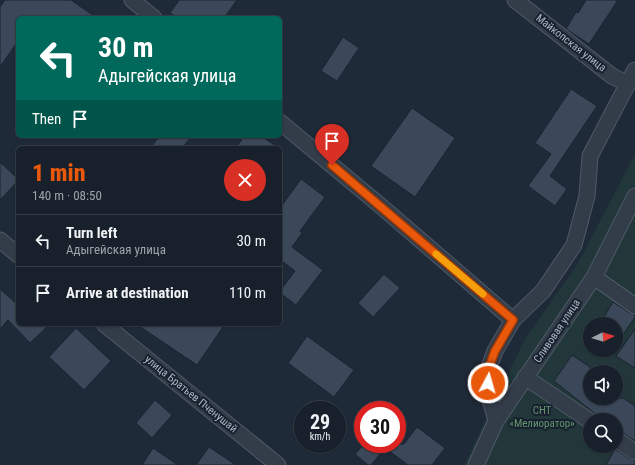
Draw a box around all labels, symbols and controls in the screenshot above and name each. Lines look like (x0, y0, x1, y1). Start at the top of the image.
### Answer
street label: Майкопская улица (533, 12, 609, 74)
text: 30 m (98, 31, 154, 64)
icon: left (32, 32, 84, 84)
text: Адыгейская улица (98, 65, 236, 86)
icon: arrive (69, 108, 91, 130)
text: Then (32, 110, 61, 128)
pin (315, 124, 349, 165)
icon: arrive (321, 130, 343, 152)
text: 1 min (32, 159, 86, 187)
button: close (224, 159, 266, 201)
text: 140 m · 08:50 (32, 188, 102, 203)
text: Turn left (66, 224, 117, 242)
icon: left (32, 230, 54, 252)
text: 30 m (236, 232, 266, 250)
text: Адыгейская улица (66, 242, 166, 257)
icon: arrive (32, 282, 54, 304)
text: Arrive at destination (66, 284, 189, 302)
text: 110 m (229, 284, 266, 302)
street label: Сливовая улица (531, 297, 583, 365)
north arrow (583, 317, 623, 357)
map controls (583, 317, 623, 453)
street label: улица Братьев Пченушай (142, 353, 240, 435)
position arrow (467, 362, 509, 404)
button: sound (583, 365, 623, 405)
speed limit sign: 30 (354, 401, 406, 453)
park label: СНТ «Мелиоратор» (509, 404, 575, 430)
text: 29 (310, 410, 330, 434)
button: search (583, 413, 623, 453)
text: km/h (310, 431, 330, 442)

